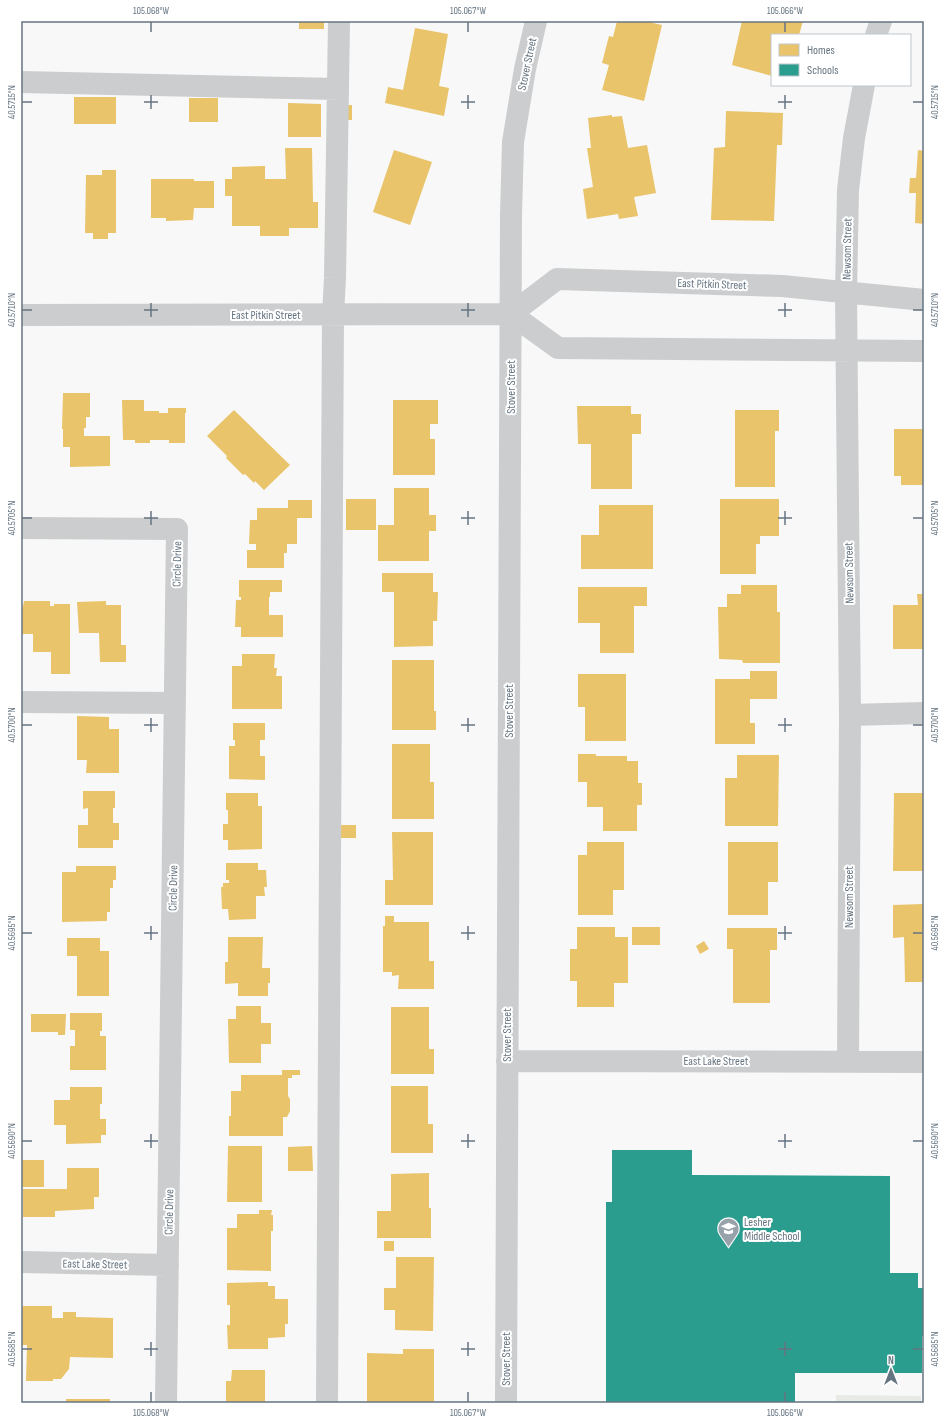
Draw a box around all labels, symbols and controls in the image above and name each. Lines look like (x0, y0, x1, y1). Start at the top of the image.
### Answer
text: 105.068°W (133, 5, 170, 17)
text: 105.067°W (450, 5, 487, 17)
text: 105.066°W (767, 5, 804, 17)
legend (771, 34, 911, 86)
street label: Stover Street (515, 36, 540, 92)
text: Homes (807, 43, 835, 58)
text: Schools (807, 63, 839, 78)
text: 40.5715°N (6, 85, 18, 119)
text: 40.5715°N (929, 85, 941, 119)
street label: Newsom Street (839, 218, 856, 280)
street label: East Pitkin Street (677, 276, 747, 293)
text: 40.5710°N (6, 293, 18, 327)
text: 40.5710°N (929, 293, 941, 327)
street label: East Pitkin Street (231, 308, 301, 323)
street label: Stover Street (504, 360, 519, 414)
text: 40.5705°N (6, 501, 18, 535)
text: 40.5705°N (929, 501, 941, 535)
street label: Circle Drive (170, 541, 185, 587)
street label: Newsom Street (841, 542, 858, 604)
street label: Stover Street (502, 684, 517, 738)
text: 40.5700°N (6, 707, 18, 743)
text: 40.5700°N (929, 707, 941, 743)
street label: Circle Drive (166, 865, 181, 911)
street label: Newsom Street (842, 866, 857, 928)
text: 40.5695°N (6, 915, 18, 951)
text: 40.5695°N (929, 915, 941, 951)
street label: Stover Street (500, 1008, 515, 1062)
street label: East Lake Street (684, 1054, 749, 1069)
text: 40.5690°N (6, 1123, 18, 1159)
text: 40.5690°N (929, 1123, 941, 1159)
street label: Circle Drive (162, 1189, 177, 1235)
place label: Lesher Middle School (744, 1215, 800, 1244)
school or university icon: Lesher Middle School (716, 1216, 742, 1249)
street label: East Lake Street (62, 1256, 128, 1273)
text: 40.5685°N (6, 1331, 18, 1367)
text: 40.5685°N (929, 1331, 941, 1367)
street label: Stover Street (499, 1332, 514, 1386)
north arrow (871, 1350, 911, 1390)
text: N (888, 1354, 894, 1367)
text: 105.068°W (133, 1407, 170, 1419)
text: 105.067°W (450, 1407, 487, 1419)
text: 105.066°W (767, 1407, 804, 1419)

